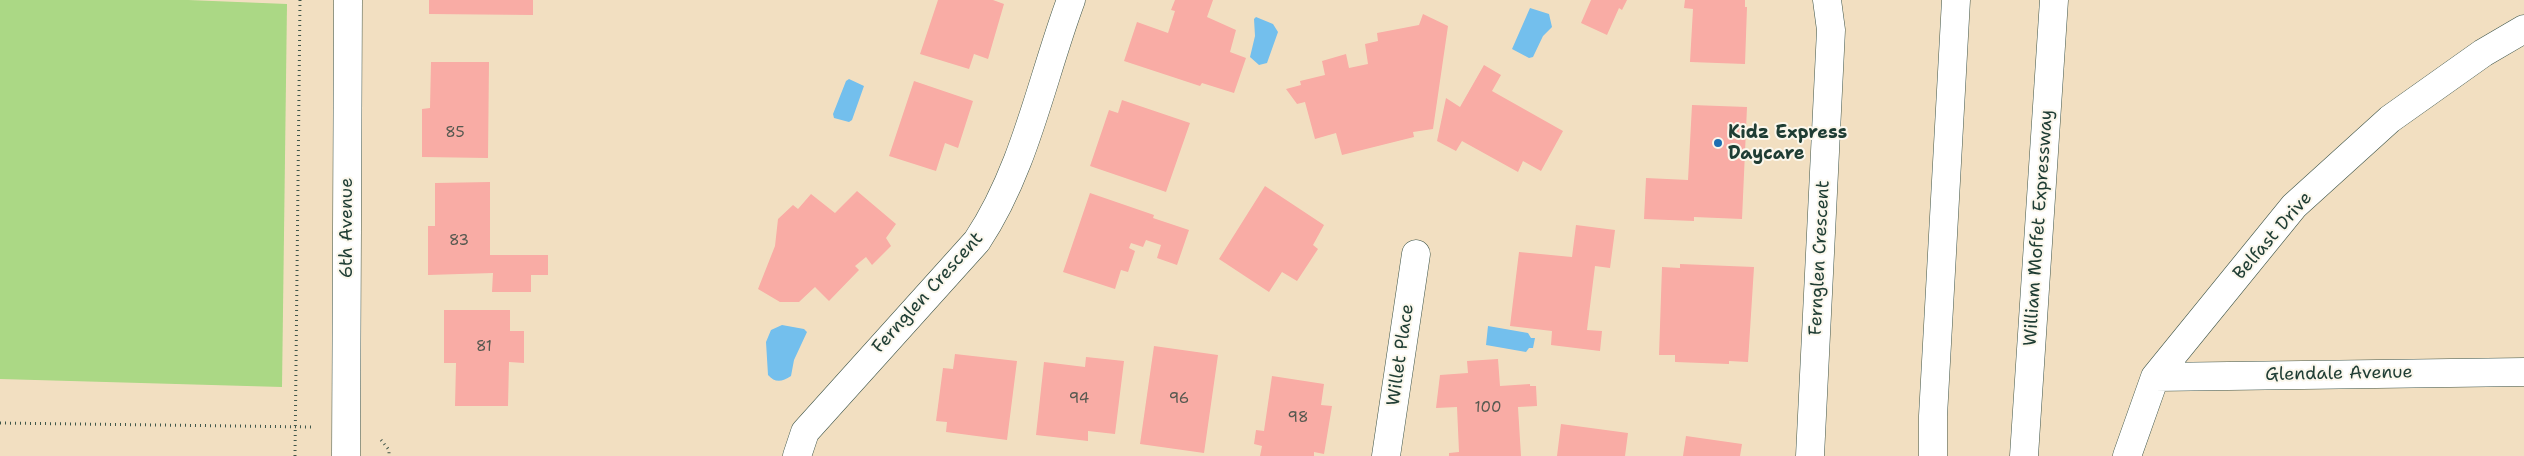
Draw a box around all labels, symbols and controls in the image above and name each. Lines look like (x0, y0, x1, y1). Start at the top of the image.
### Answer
street label: William Moffet Expressway (2020, 109, 2058, 347)
place label: Kidz Express Daycare (1728, 122, 1847, 164)
house number: 85 (445, 124, 465, 142)
marker: Kidz Express Daycare (1712, 137, 1724, 149)
street label: 6th Avenue (336, 178, 358, 278)
street label: Fernglen Crescent (1805, 180, 1835, 336)
street label: Belfast Drive (2229, 188, 2317, 284)
street label: Fernglen Crescent (868, 228, 988, 358)
house number: 83 (449, 232, 469, 250)
street label: Willet Place (1383, 303, 1419, 407)
house number: 81 (476, 338, 492, 356)
street label: Glendale Avenue (2265, 362, 2413, 386)
house number: 94 (1069, 390, 1089, 408)
house number: 96 (1169, 390, 1189, 408)
house number: 100 (1475, 399, 1501, 417)
house number: 98 (1288, 409, 1308, 427)

